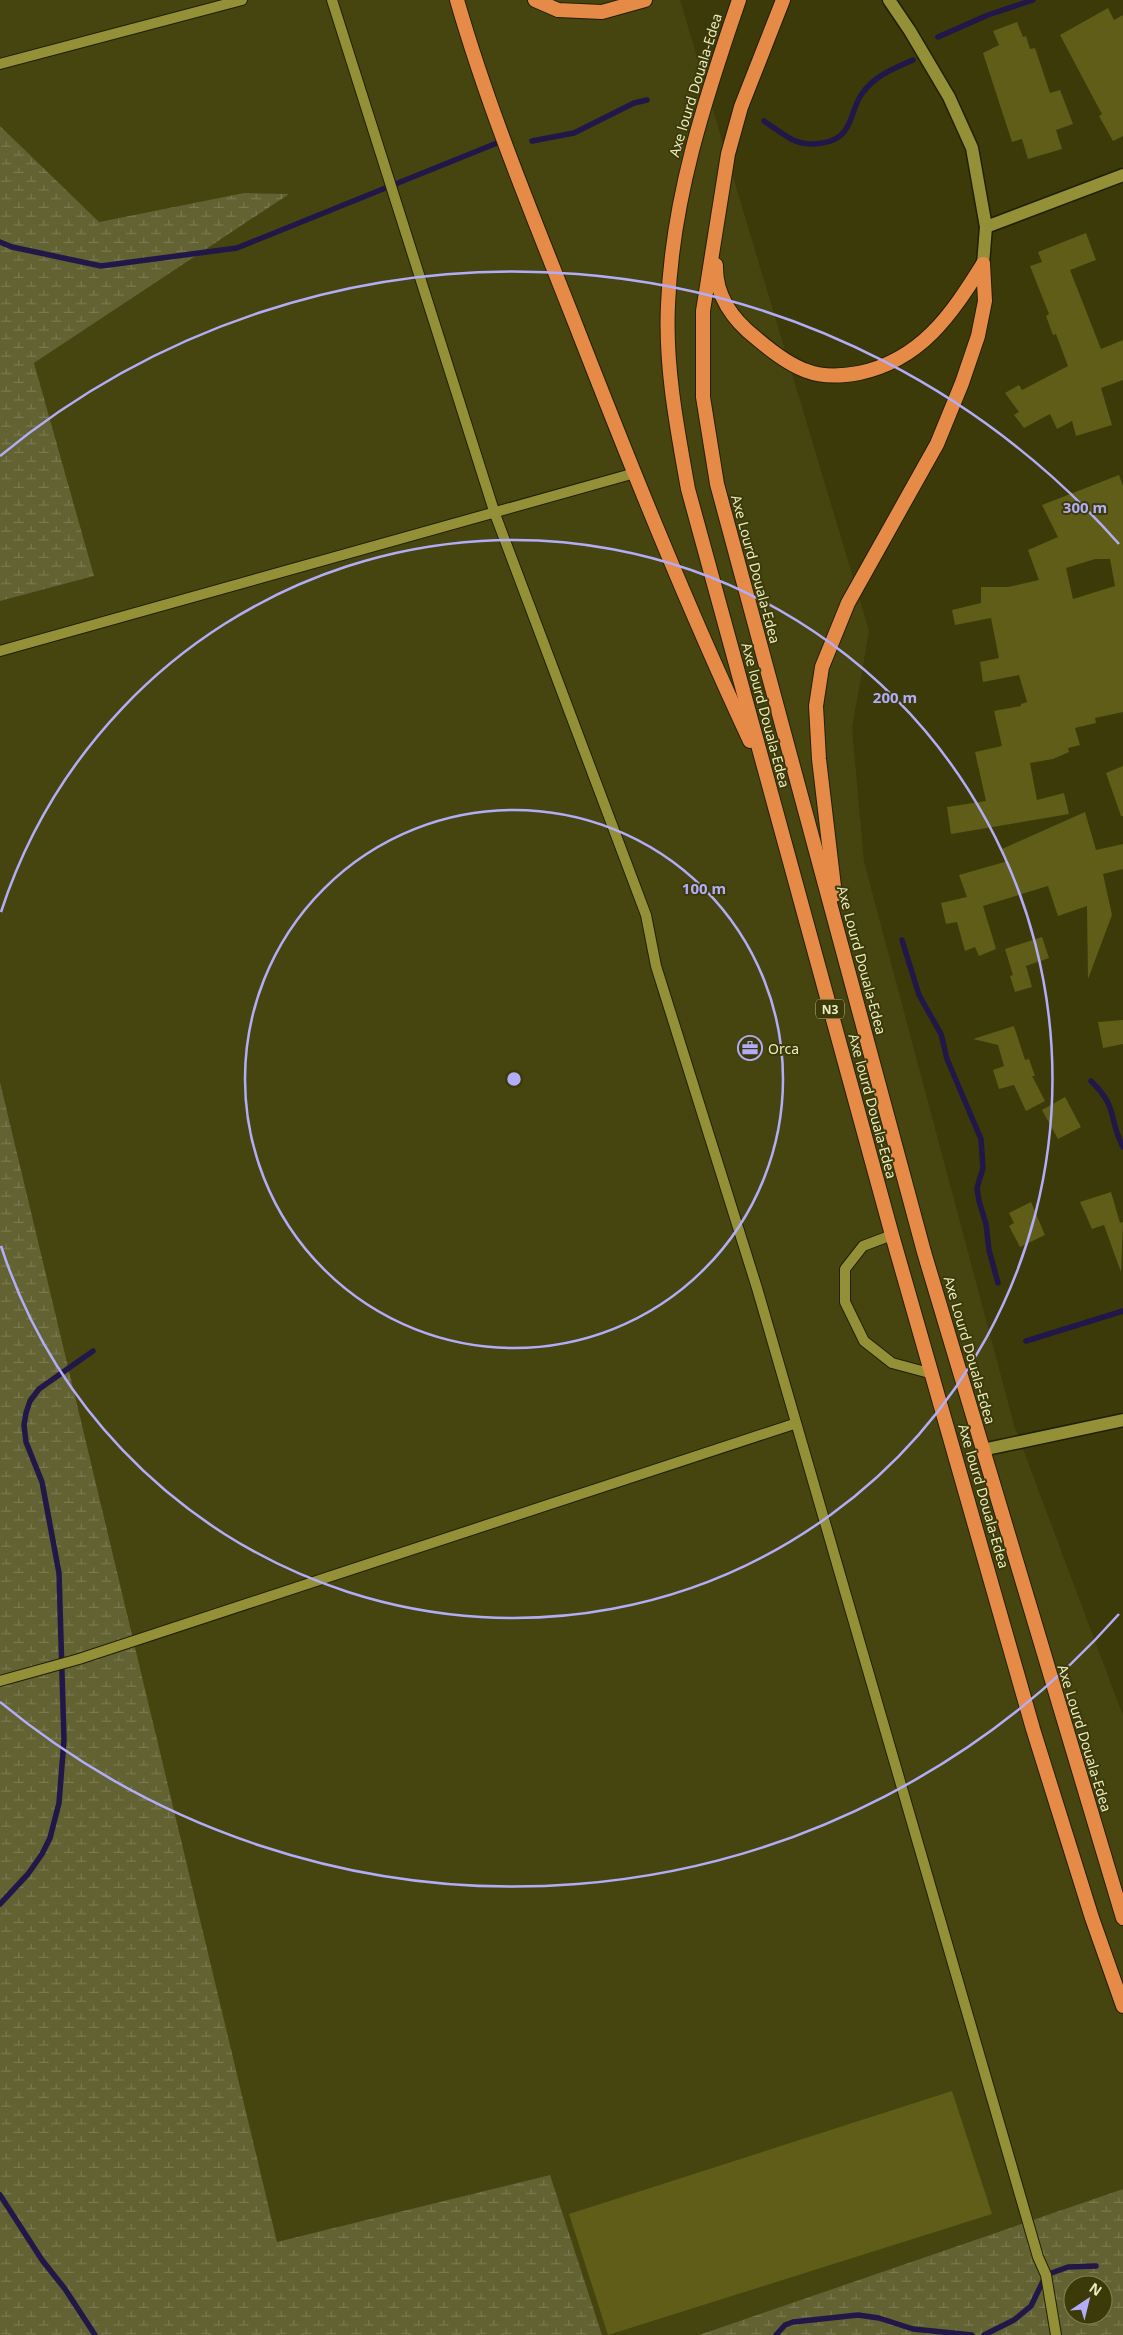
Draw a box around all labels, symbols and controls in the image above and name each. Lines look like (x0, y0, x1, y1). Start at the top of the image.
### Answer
street label: Axe lourd Douala-Edea (664, 11, 726, 159)
street label: Axe Lourd Douala-Edea (727, 493, 785, 645)
text: 300 m (1063, 497, 1107, 517)
street label: Axe lourd Douala-Edea (737, 640, 795, 790)
text: 200 m (873, 687, 917, 707)
text: 100 m (682, 878, 726, 898)
street label: Axe Lourd Douala-Edea (833, 884, 891, 1036)
road number: N3 (816, 1000, 844, 1019)
street label: Axe lourd Douala-Edea (844, 1031, 902, 1181)
office icon: Orca (737, 1035, 763, 1061)
place label: Orca (768, 1039, 799, 1058)
centre of rings (505, 1070, 523, 1088)
street label: Axe Lourd Douala-Edea (940, 1274, 1000, 1426)
street label: Axe lourd Douala-Edea (954, 1422, 1014, 1570)
street label: Axe Lourd Douala-Edea (1054, 1662, 1116, 1814)
north arrow (1063, 2275, 1113, 2325)
text: N (1086, 2278, 1106, 2300)

